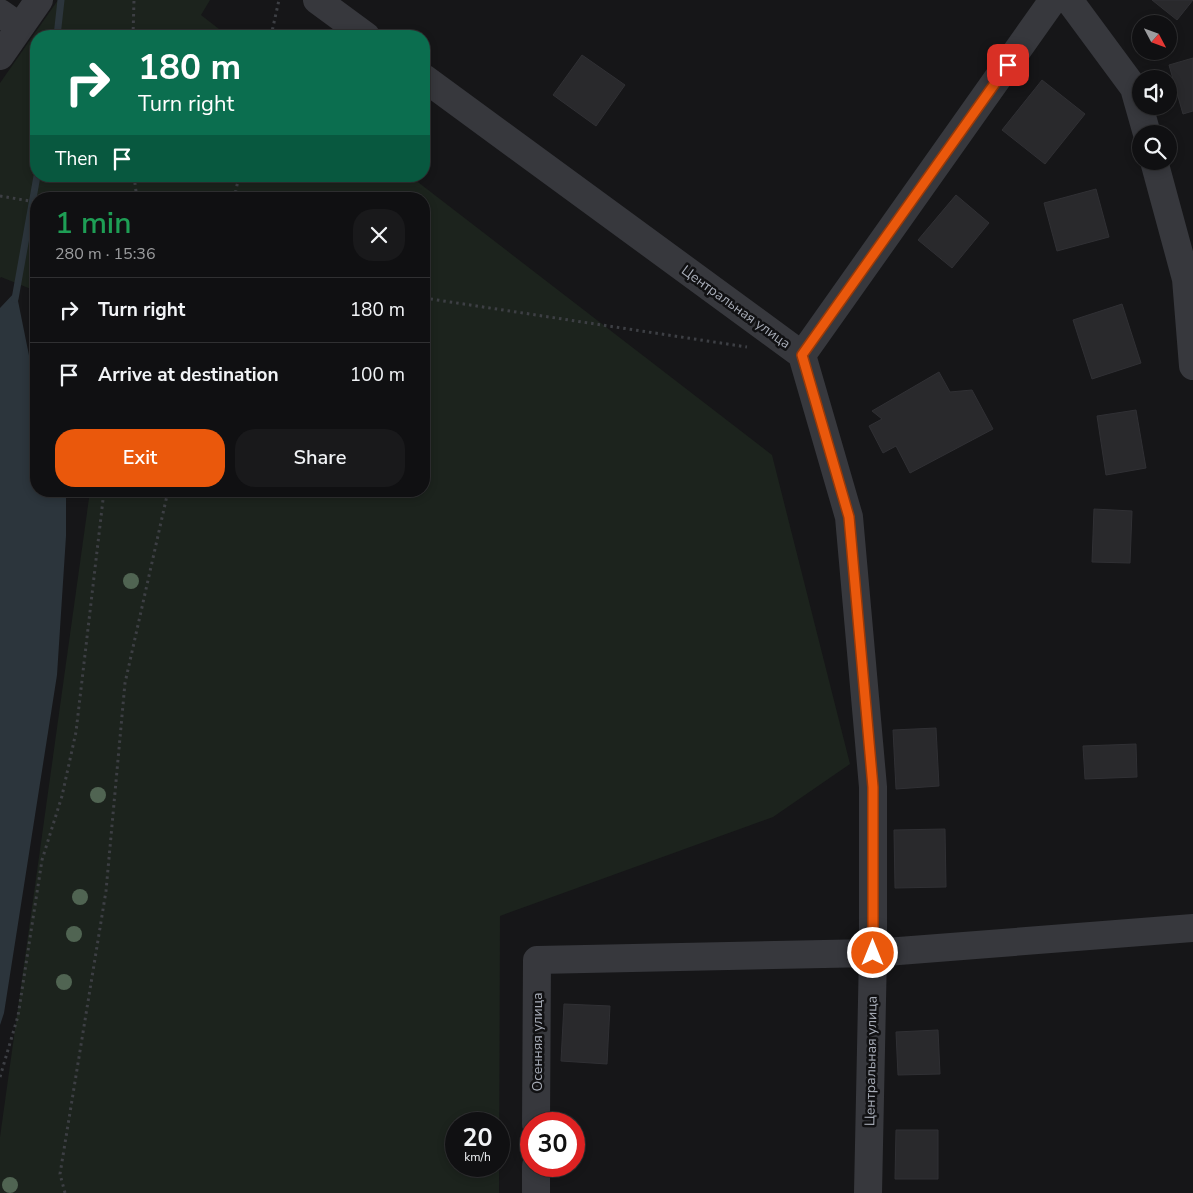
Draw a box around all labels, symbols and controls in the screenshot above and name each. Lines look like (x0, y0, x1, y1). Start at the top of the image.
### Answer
north arrow (1132, 15, 1178, 60)
map controls (1132, 15, 1177, 170)
text: 180 m (138, 44, 241, 91)
pin (987, 44, 1029, 86)
icon: right (55, 50, 120, 115)
icon: arrive (994, 51, 1022, 79)
button: sound (1132, 70, 1177, 115)
text: Turn right (138, 89, 234, 119)
button: search (1132, 125, 1177, 170)
icon: arrive (108, 145, 136, 173)
text: Then (55, 146, 98, 172)
text: 1 min (55, 203, 131, 244)
button: close (353, 209, 405, 261)
text: 280 m · 15:36 (55, 243, 156, 265)
street label: Центральная улица (678, 261, 794, 353)
icon: right (55, 296, 83, 324)
text: Turn right (98, 297, 185, 323)
text: 180 m (350, 297, 405, 323)
icon: arrive (55, 361, 83, 389)
text: Arrive at destination (98, 362, 279, 388)
text: 100 m (350, 362, 405, 388)
button: Exit (55, 429, 225, 487)
button: Share (235, 429, 405, 487)
position arrow (846, 926, 898, 978)
street label: Осенняя улица (528, 992, 547, 1092)
street label: Центральная улица (860, 996, 882, 1126)
speed limit sign: 30 (520, 1112, 585, 1177)
text: 20 (462, 1121, 493, 1155)
text: km/h (464, 1149, 491, 1165)

